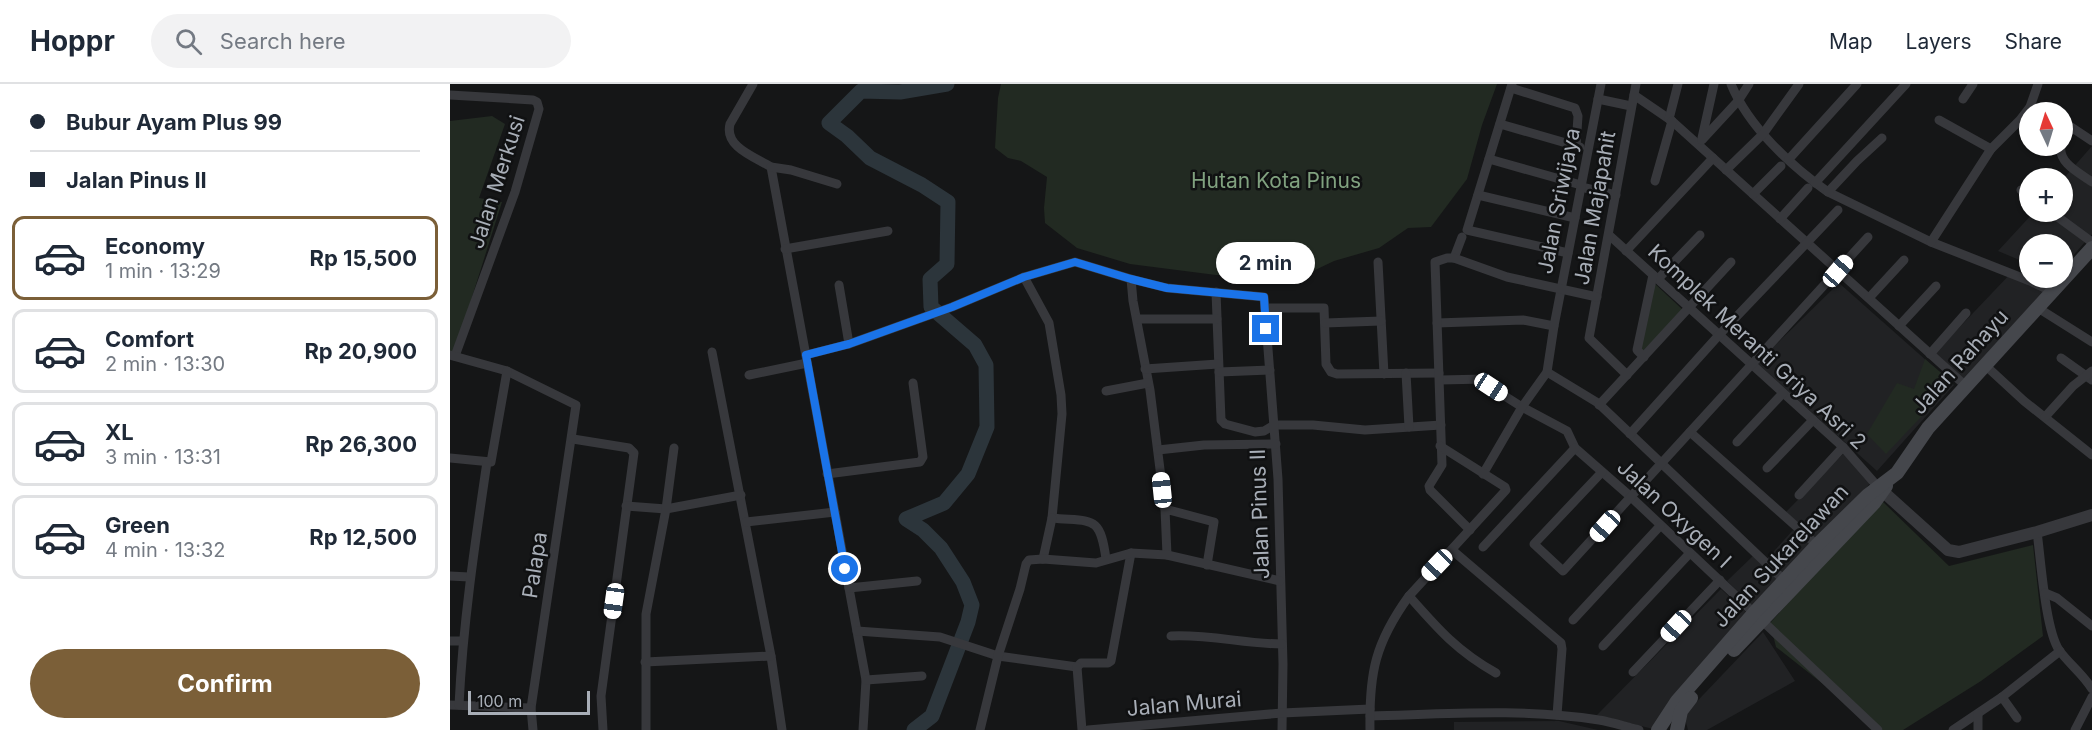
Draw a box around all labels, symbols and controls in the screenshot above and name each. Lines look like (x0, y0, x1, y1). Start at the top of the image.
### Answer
search box (151, 14, 571, 68)
text: Hoppr (30, 24, 115, 58)
icon: search (172, 25, 205, 58)
text: Search here (220, 28, 346, 54)
text: Map (1829, 29, 1873, 54)
text: Layers (1906, 29, 1972, 54)
text: Share (2005, 29, 2062, 54)
north arrow (2019, 102, 2073, 156)
map controls (2019, 102, 2073, 288)
text: Bubur Ayam Plus 99 (66, 109, 282, 135)
street label: Jalan Merkusi (463, 112, 530, 252)
street label: Jalan Sriwijaya (1532, 126, 1585, 276)
street label: Jalan Majapahit (1569, 129, 1620, 287)
text: Jalan Pinus II (66, 167, 207, 193)
park label: Hutan Kota Pinus (1191, 168, 1361, 193)
button: + (2019, 168, 2073, 222)
icon: car (33, 231, 87, 285)
text: Economy (105, 233, 205, 259)
button: − (2019, 234, 2073, 288)
street label: Komplek Meranti Griya Asri 2 (1643, 239, 1872, 454)
callout: 2 min (1216, 242, 1316, 284)
text: Rp 15,500 (309, 245, 417, 271)
text: 2 min (1239, 251, 1292, 275)
car (1819, 252, 1857, 290)
text: 1 min · 13:29 (105, 259, 221, 283)
street label: Jalan Rahayu (1906, 304, 2013, 419)
route end (1252, 315, 1279, 342)
icon: car (33, 324, 87, 378)
text: Comfort (105, 326, 194, 352)
text: Rp 20,900 (304, 338, 417, 364)
text: 2 min · 13:30 (105, 352, 225, 376)
car (1471, 370, 1511, 404)
icon: car (33, 417, 87, 471)
text: XL (105, 419, 134, 445)
text: Rp 26,300 (305, 431, 417, 457)
text: 3 min · 13:31 (105, 445, 221, 469)
street label: Jalan Pinus II (1245, 448, 1274, 580)
street label: Jalan Oxygen I (1612, 454, 1737, 573)
car (1151, 471, 1173, 509)
street label: Jalan Sukarelawan (1708, 479, 1853, 632)
car (1586, 507, 1624, 545)
icon: car (33, 510, 87, 564)
text: Green (105, 512, 170, 538)
text: Rp 12,500 (309, 524, 417, 550)
street label: Palapa (517, 530, 552, 600)
text: 4 min · 13:32 (105, 538, 226, 562)
car (1418, 546, 1456, 584)
route start (831, 555, 858, 582)
car (603, 582, 625, 620)
car (1657, 607, 1695, 645)
button: Confirm (30, 649, 420, 718)
street label: Jalan Murai (1126, 686, 1242, 721)
scale bar (468, 688, 590, 716)
text: 100 m (477, 691, 522, 711)

